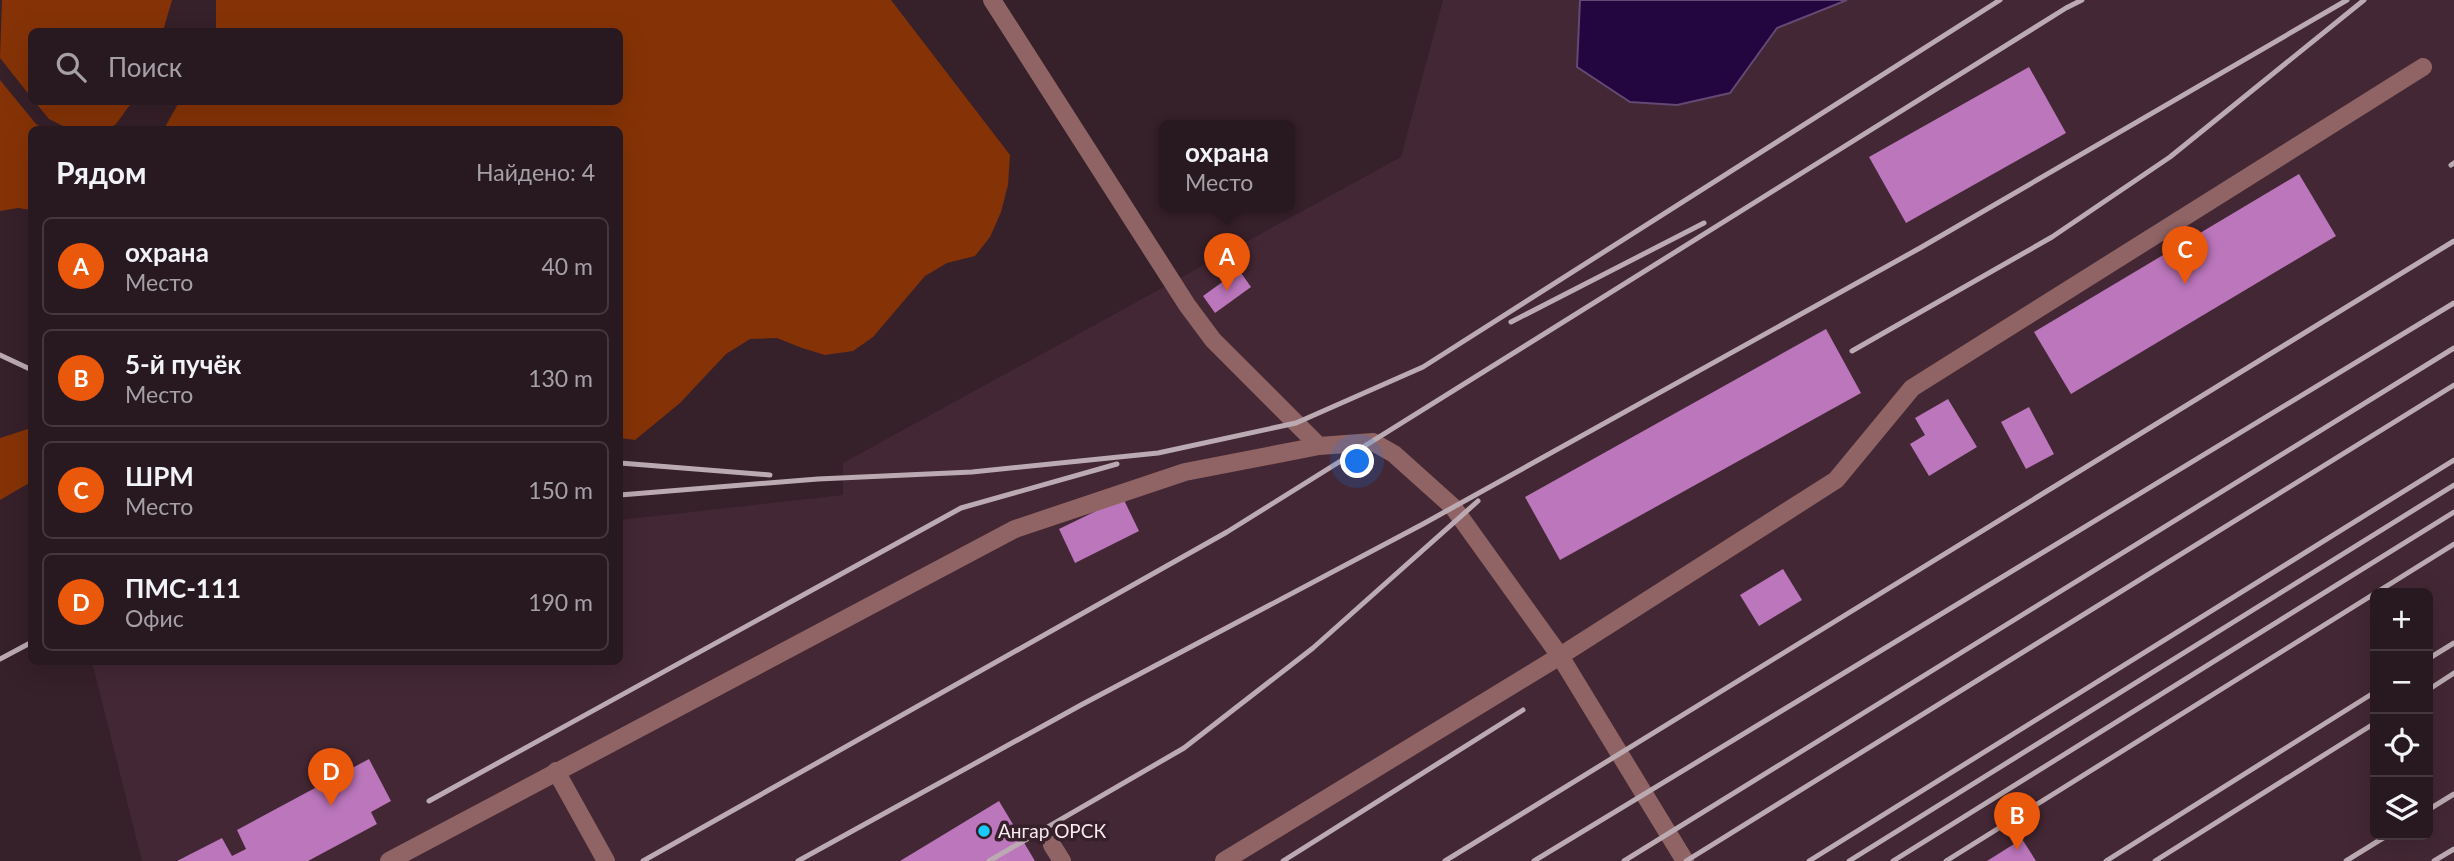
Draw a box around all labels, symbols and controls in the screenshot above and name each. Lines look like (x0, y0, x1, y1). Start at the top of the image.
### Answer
search box (28, 28, 623, 105)
icon: search (52, 48, 90, 86)
text: Поиск (108, 51, 182, 83)
popup (1159, 120, 1295, 211)
text: охрана (1185, 136, 1269, 168)
text: Рядом (56, 154, 146, 190)
text: Найдено: 4 (476, 158, 595, 186)
text: Место (1185, 168, 1253, 196)
pin: C (2162, 226, 2208, 284)
pin: A (1204, 233, 1250, 291)
text: охрана (125, 236, 209, 268)
text: A (73, 252, 89, 280)
text: 40 m (542, 252, 593, 280)
text: Место (125, 268, 193, 296)
text: 5-й пучёк (125, 348, 241, 380)
text: B (73, 364, 89, 392)
text: 130 m (528, 364, 593, 392)
text: Место (125, 380, 193, 408)
your location (1340, 444, 1374, 478)
text: ШРМ (125, 460, 194, 492)
text: C (73, 476, 89, 504)
text: 150 m (528, 476, 593, 504)
text: Место (125, 492, 193, 520)
text: ПМС-111 (125, 572, 241, 604)
text: D (72, 588, 90, 616)
text: 190 m (528, 588, 593, 616)
map controls (2370, 588, 2433, 840)
button: + (2370, 588, 2433, 651)
text: Офис (125, 604, 184, 632)
button: − (2370, 651, 2433, 714)
button: locate (2370, 714, 2433, 777)
pin: D (308, 748, 354, 806)
button: layers (2370, 777, 2433, 840)
pin: B (1994, 792, 2040, 850)
place label: Ангар ОРСК (998, 819, 1106, 842)
marker: Ангар ОРСК (976, 823, 992, 839)

